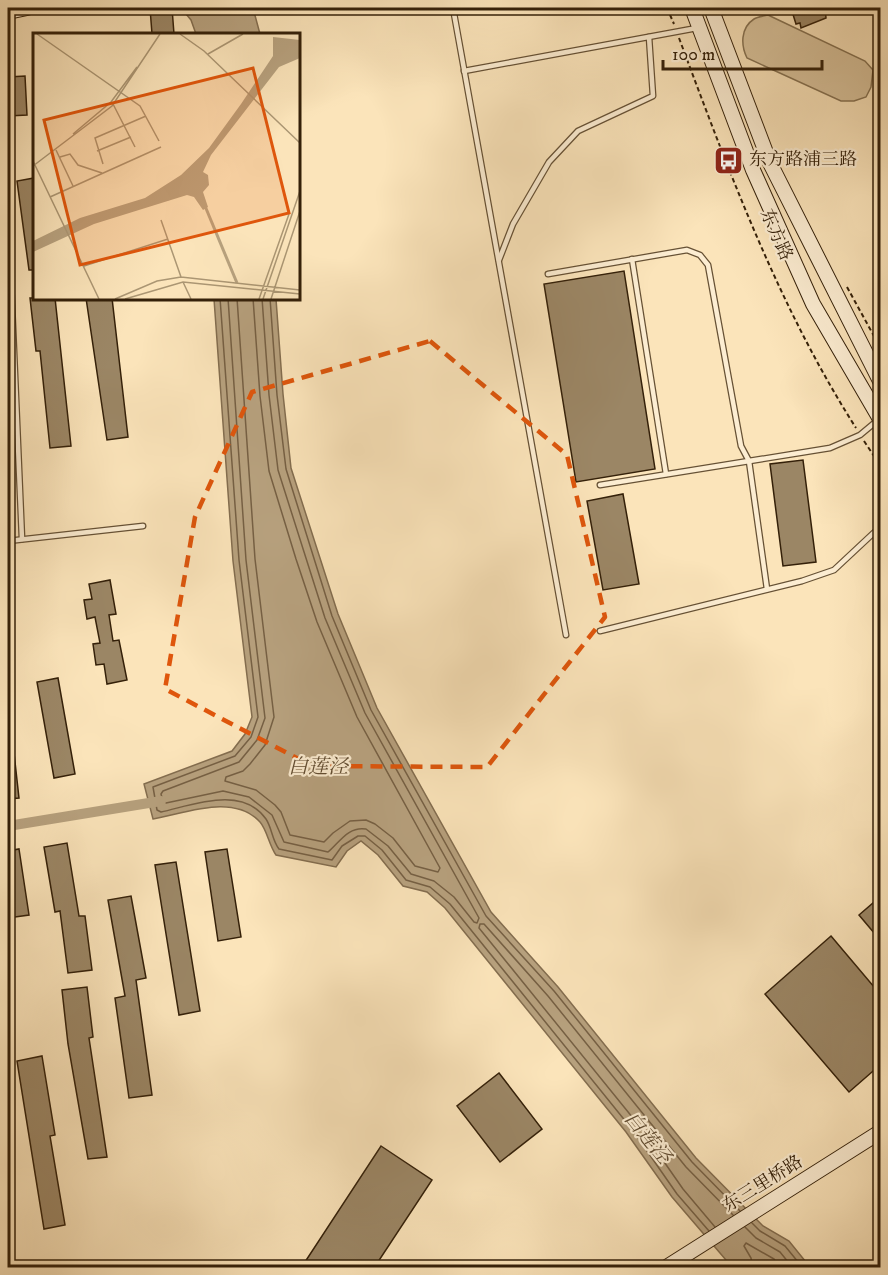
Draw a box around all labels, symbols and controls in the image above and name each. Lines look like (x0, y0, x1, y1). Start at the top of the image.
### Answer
inset map (33, 33, 300, 300)
scale bar (663, 33, 822, 71)
text: 100 m (672, 44, 715, 66)
bus stop icon: 东方路浦三路 (712, 144, 744, 176)
place label: 东方路浦三路 (749, 149, 857, 171)
street label: 东方路 (755, 206, 797, 264)
water label: 白莲泾 (288, 755, 350, 780)
water label: 白莲泾 (618, 1107, 677, 1171)
street label: 东三里桥路 (719, 1151, 807, 1217)

